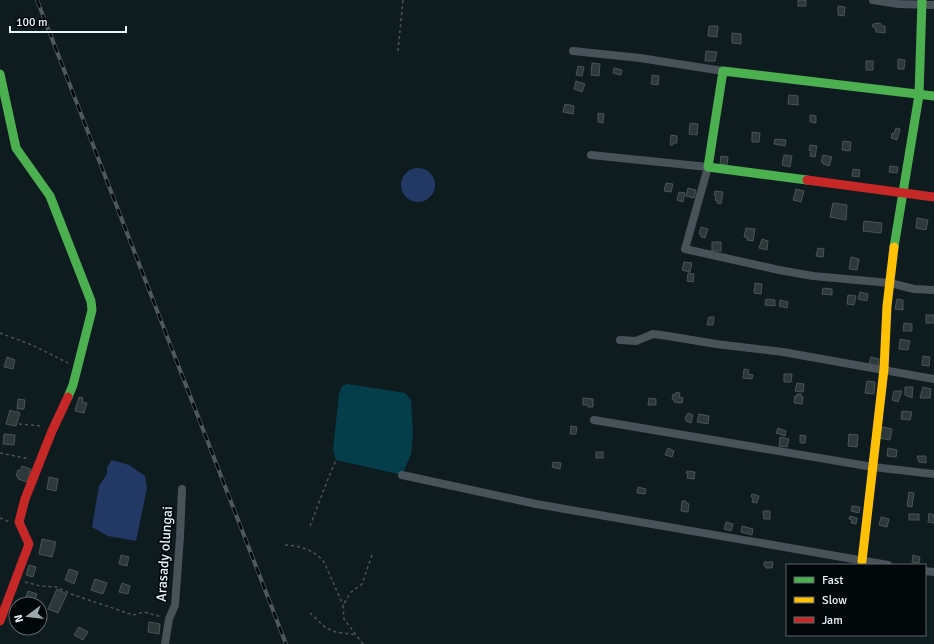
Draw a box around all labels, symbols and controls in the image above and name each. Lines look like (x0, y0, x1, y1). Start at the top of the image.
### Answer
scale bar (10, 8, 126, 34)
text: 100 m (16, 15, 48, 30)
street label: Arasady olungai (153, 506, 176, 602)
legend (786, 564, 926, 636)
text: Fast (822, 573, 843, 588)
text: Slow (822, 593, 847, 608)
north arrow (8, 596, 48, 636)
text: N (12, 613, 26, 624)
text: Jam (822, 613, 843, 628)

